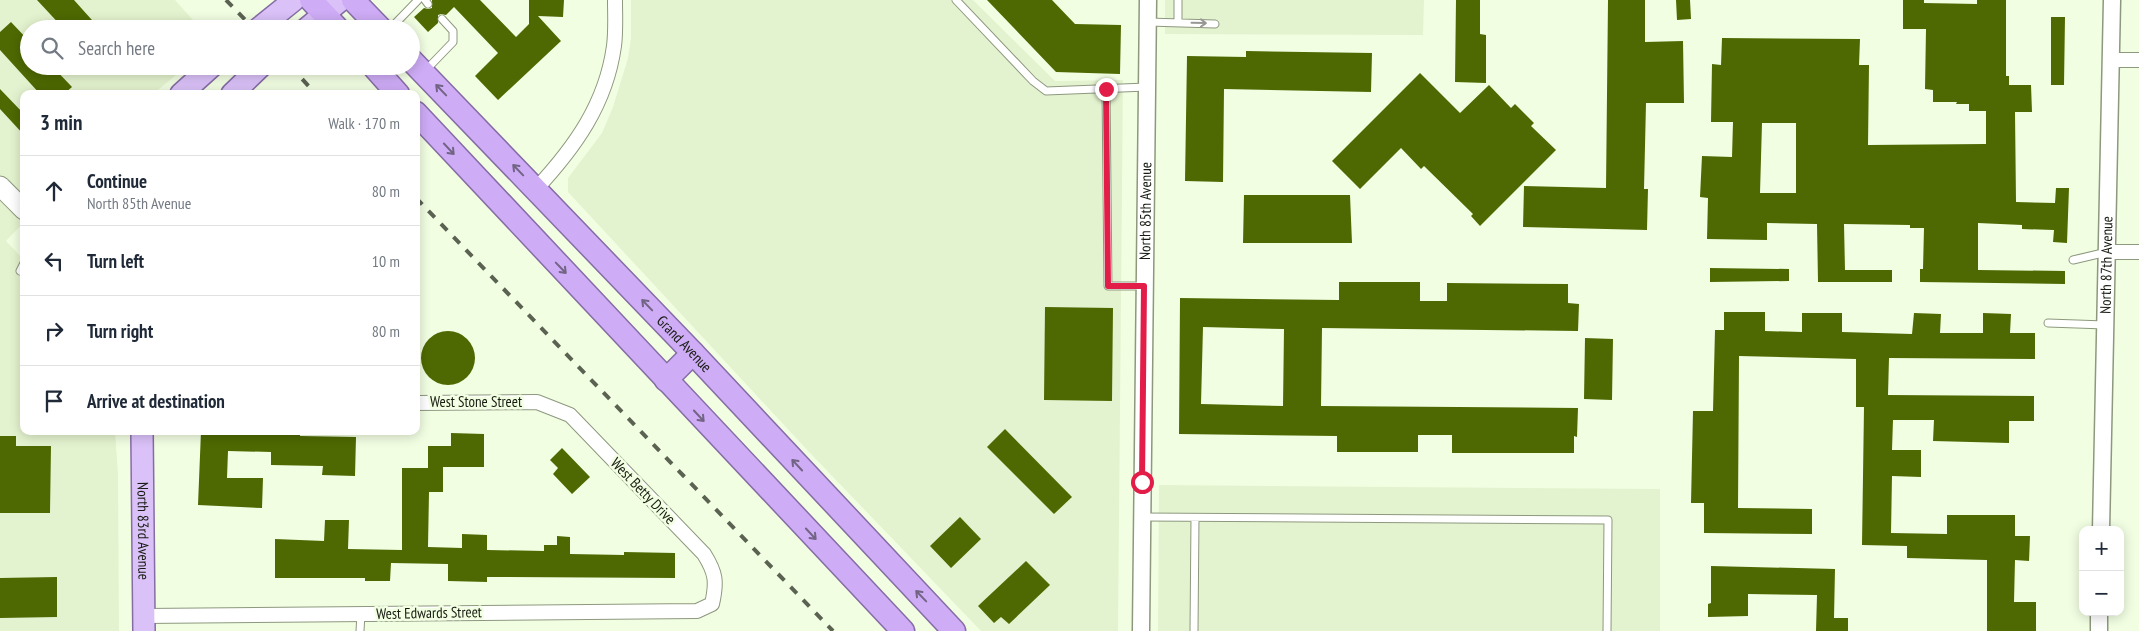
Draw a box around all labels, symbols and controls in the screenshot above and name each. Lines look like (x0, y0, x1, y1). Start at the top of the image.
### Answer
one-way arrow (1190, 18, 1207, 28)
search box (20, 20, 420, 75)
icon: search (38, 34, 66, 62)
text: Search here (78, 36, 155, 60)
route end (1095, 78, 1118, 101)
one-way arrow (435, 84, 447, 97)
text: 3 min (40, 109, 82, 136)
text: Walk · 170 m (328, 113, 400, 133)
one-way arrow (443, 143, 455, 156)
street label: North 85th Avenue (1135, 162, 1155, 260)
one-way arrow (512, 163, 524, 176)
text: Continue (87, 169, 147, 193)
icon: ahead (40, 177, 68, 205)
text: 80 m (372, 181, 400, 201)
text: North 85th Avenue (87, 193, 191, 213)
street label: North 87th Avenue (2095, 216, 2117, 314)
icon: left (40, 247, 68, 275)
text: Turn left (87, 249, 144, 273)
text: 10 m (372, 251, 400, 271)
one-way arrow (554, 261, 566, 273)
one-way arrow (641, 299, 653, 311)
street label: Grand Avenue (653, 311, 716, 376)
icon: right (40, 317, 68, 345)
text: Turn right (87, 319, 153, 343)
text: 80 m (372, 321, 400, 341)
icon: arrive (40, 387, 68, 415)
text: Arrive at destination (87, 389, 225, 413)
street label: West Stone Street (430, 392, 522, 411)
one-way arrow (693, 410, 705, 422)
street label: West Betty Drive (607, 453, 680, 528)
one-way arrow (791, 459, 803, 472)
route start (1131, 471, 1154, 494)
street label: North 83rd Avenue (134, 482, 153, 580)
map controls (2079, 526, 2124, 616)
button: + (2079, 526, 2124, 571)
one-way arrow (805, 527, 817, 540)
button: − (2079, 571, 2124, 616)
one-way arrow (915, 589, 927, 602)
street label: West Edwards Street (376, 602, 482, 623)

